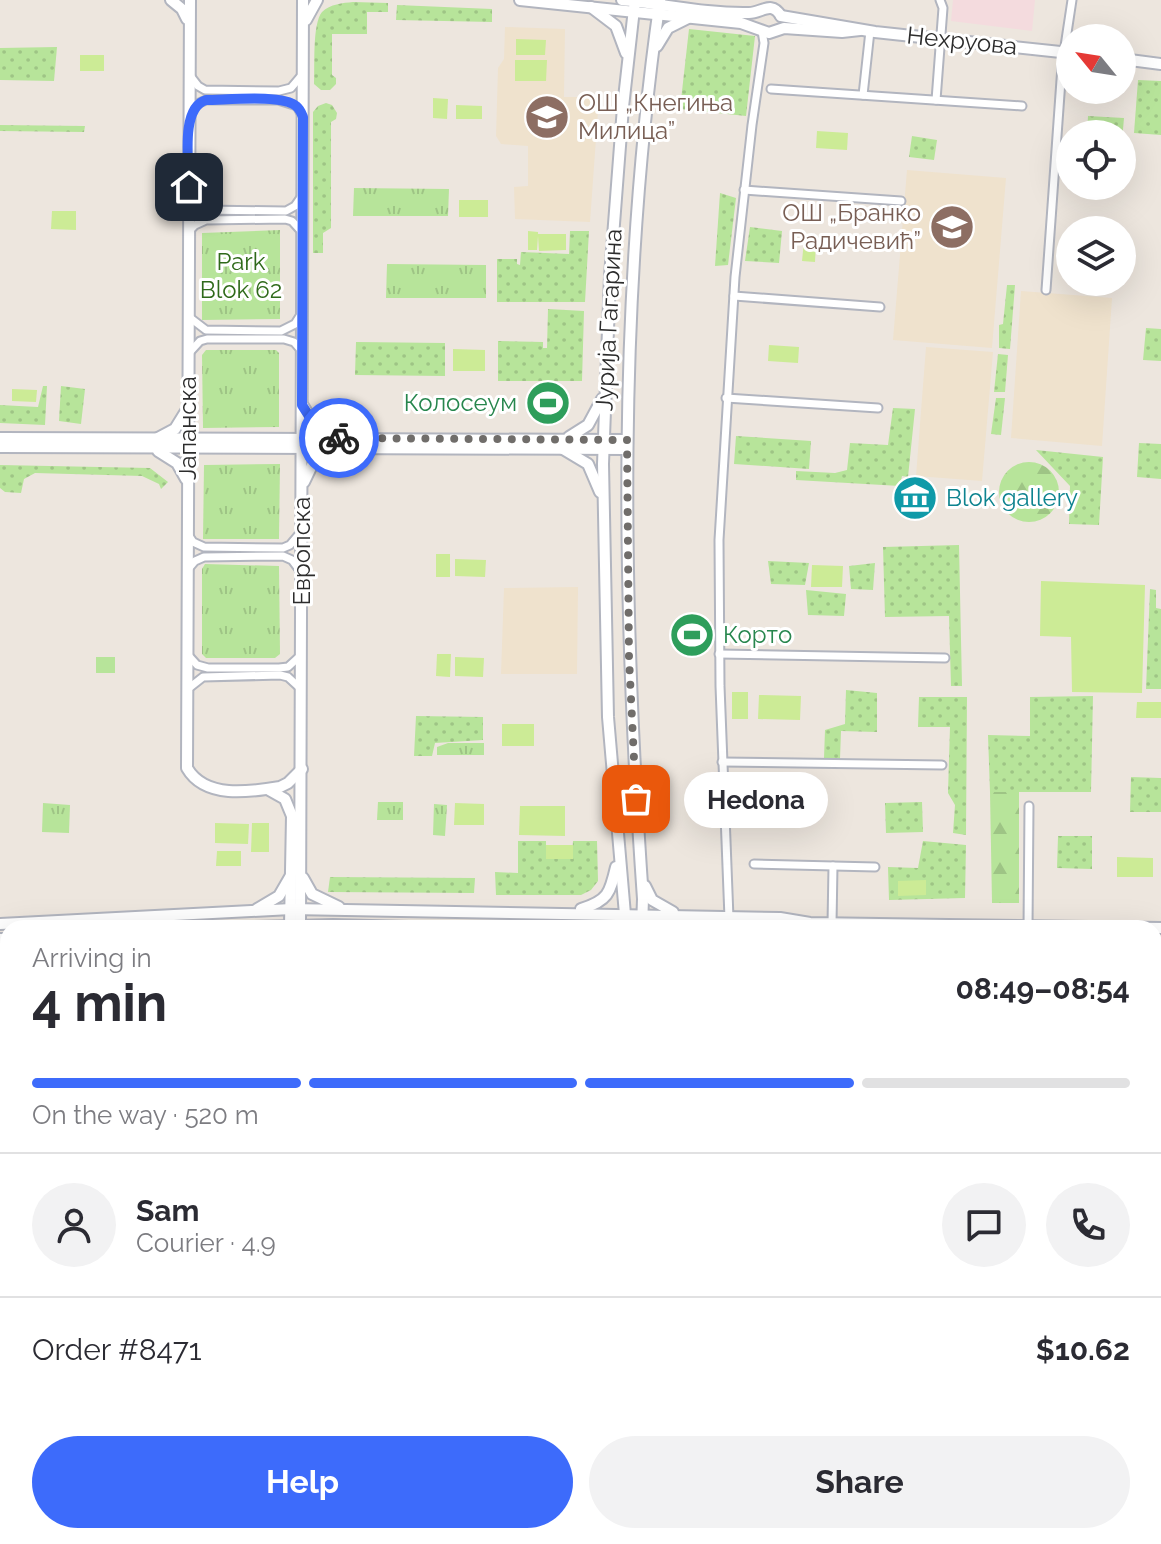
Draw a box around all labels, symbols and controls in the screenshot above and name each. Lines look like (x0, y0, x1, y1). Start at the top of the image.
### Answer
street label: Нехруова (905, 20, 1019, 61)
north arrow (1056, 24, 1136, 104)
map controls (1056, 24, 1136, 296)
place label: ОШ „Кнегиња Милица” (578, 88, 733, 145)
school or university icon: ОШ „Кнегиња Милица” (523, 93, 571, 141)
button: locate (1056, 120, 1136, 200)
pin (155, 153, 223, 221)
icon: home (167, 165, 211, 209)
place label: ОШ „Бранко Радичевић” (782, 198, 921, 255)
school or university icon: ОШ „Бранко Радичевић” (928, 203, 976, 251)
button: layers (1056, 216, 1136, 296)
street label: Јурија Гагарина (589, 228, 628, 412)
park label: Park Blok 62 (200, 247, 282, 304)
street label: Јапанска (173, 376, 202, 480)
sports icon: Колосеум (524, 379, 572, 427)
place label: Колосеум (404, 388, 517, 417)
courier (299, 398, 379, 478)
icon: bike (317, 416, 361, 460)
museum icon: Blok gallery (891, 474, 939, 522)
place label: Blok gallery (946, 483, 1078, 512)
street label: Европска (287, 497, 316, 605)
sports icon: Корто (668, 611, 716, 659)
place label: Корто (723, 620, 792, 649)
pin (602, 765, 670, 833)
callout: Hedona (684, 771, 828, 827)
icon: bag (614, 777, 658, 821)
text: Hedona (707, 785, 805, 815)
text: Arriving in (32, 943, 152, 973)
text: 08:49–08:54 (955, 971, 1130, 1006)
text: 4 min (32, 972, 167, 1033)
text: On the way · 520 m (32, 1100, 259, 1130)
button: person (32, 1183, 116, 1267)
button: chat (942, 1183, 1026, 1267)
button: phone (1046, 1183, 1130, 1267)
text: Sam (136, 1193, 199, 1228)
text: Courier · 4.9 (136, 1228, 276, 1258)
text: Order #8471 (32, 1332, 202, 1367)
text: $10.62 (1036, 1332, 1130, 1367)
button: Help (32, 1436, 573, 1528)
button: Share (589, 1436, 1130, 1528)

